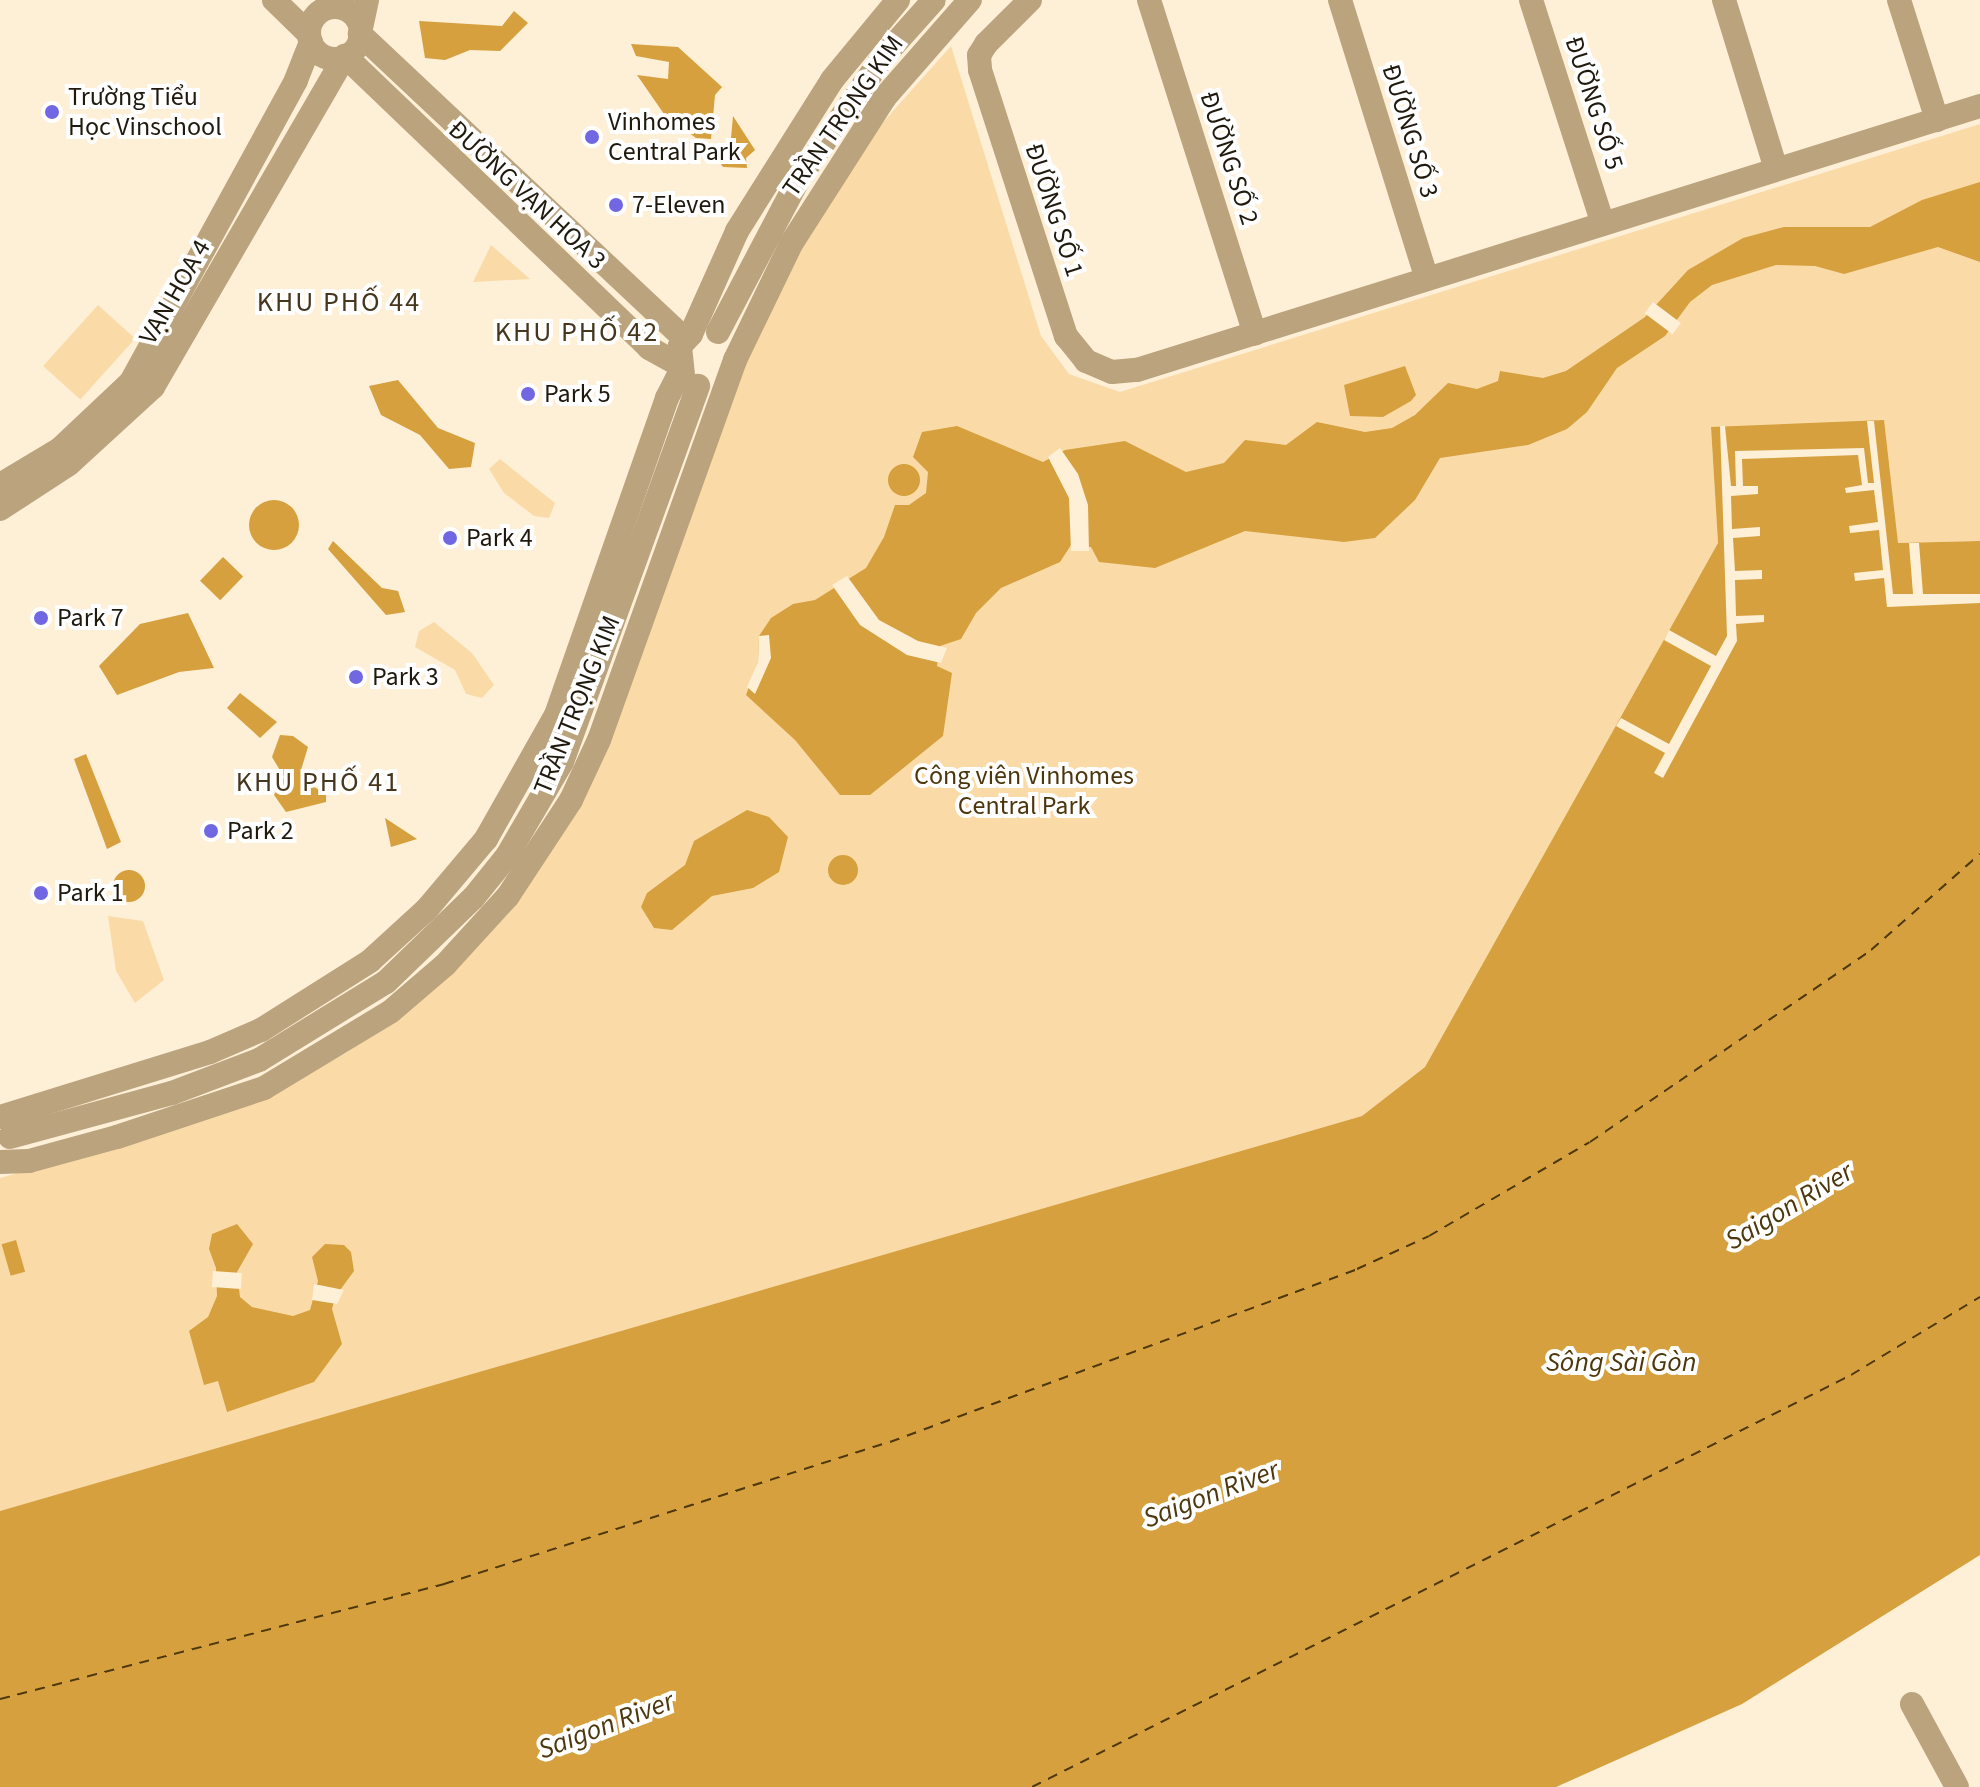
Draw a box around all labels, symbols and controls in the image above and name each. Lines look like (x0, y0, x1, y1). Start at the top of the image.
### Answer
street label: TRẦN TRỌNG KIM (776, 29, 910, 203)
street label: ĐƯỜNG SỐ 5 (1558, 32, 1630, 174)
street label: ĐƯỜNG SỐ 3 (1375, 60, 1445, 202)
place label: Trường Tiểu Học Vinschool (68, 81, 222, 142)
street label: ĐƯỜNG SỐ 2 (1193, 87, 1265, 229)
marker: Trường Tiểu Học Vinschool (43, 103, 61, 121)
place label: Vinhomes Central Park (608, 106, 741, 168)
street label: ĐƯỜNG VẠN HOA 3 (442, 114, 612, 276)
marker: Vinhomes Central Park (583, 128, 601, 146)
street label: ĐƯỜNG SỐ 1 (1018, 139, 1090, 281)
place label: 7-Eleven (632, 189, 726, 221)
marker: 7-Eleven (607, 196, 625, 214)
street label: VẠN HOA 4 (133, 234, 217, 350)
district label: KHU PHỐ 44 (257, 285, 421, 319)
district label: KHU PHỐ 42 (495, 315, 659, 349)
place label: Park 5 (544, 378, 611, 410)
marker: Park 5 (519, 385, 537, 403)
place label: Park 4 (466, 522, 533, 554)
marker: Park 4 (441, 529, 459, 547)
place label: Park 7 (57, 602, 124, 634)
marker: Park 7 (32, 609, 50, 627)
street label: TRẦN TRỌNG KIM (527, 611, 627, 799)
place label: Park 3 (372, 661, 439, 693)
marker: Park 3 (347, 668, 365, 686)
park label: Công viên Vinhomes Central Park (914, 760, 1134, 822)
district label: KHU PHỐ 41 (236, 765, 400, 799)
place label: Park 2 (227, 815, 294, 847)
marker: Park 2 (202, 822, 220, 840)
place label: Park 1 (57, 877, 124, 909)
marker: Park 1 (32, 884, 50, 902)
water label: Saigon River (1719, 1155, 1859, 1257)
water label: Sông Sài Gòn (1546, 1345, 1696, 1379)
water label: Saigon River (1138, 1453, 1284, 1535)
water label: Saigon River (533, 1684, 679, 1766)

